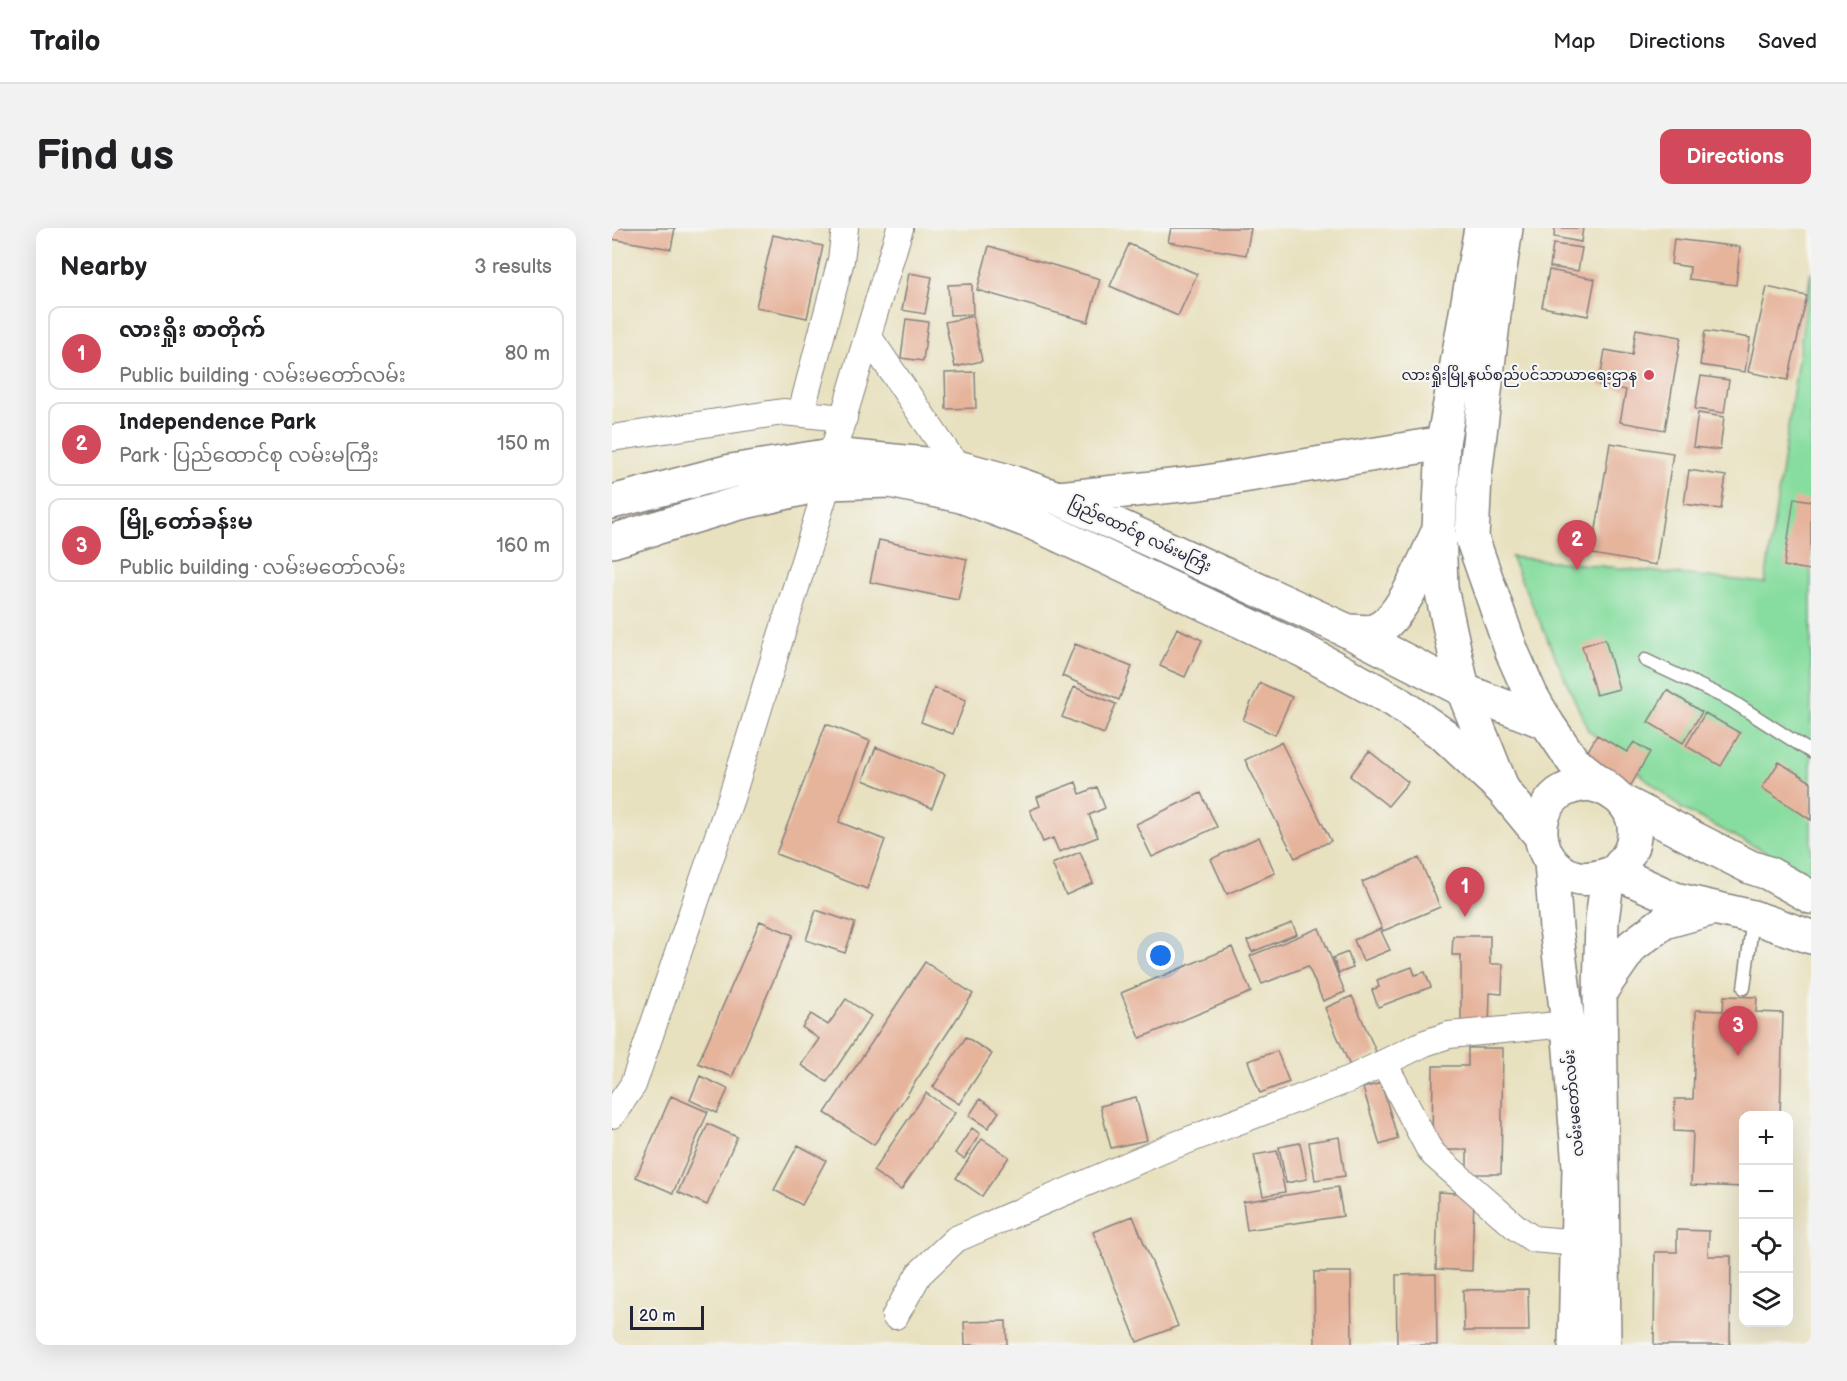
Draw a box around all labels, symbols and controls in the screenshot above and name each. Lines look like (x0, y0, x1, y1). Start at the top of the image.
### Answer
text: Trailo (30, 25, 101, 58)
text: Map (1553, 29, 1596, 54)
text: Directions (1629, 29, 1725, 54)
text: Saved (1758, 29, 1817, 54)
button: Directions (1660, 129, 1811, 184)
text: Find us (36, 131, 174, 182)
text: Nearby (60, 252, 147, 283)
text: 3 results (474, 255, 552, 279)
text: လားရှိုး စာတိုက် (119, 317, 265, 344)
text: 1 (77, 342, 86, 366)
text: 80 m (505, 342, 550, 366)
text: Public building · လမ်းမတော်လမ်း (119, 364, 406, 388)
place label: လားရှိုးမြို့နယ်စည်ပင်သာယာရေးဌာန (1401, 365, 1637, 387)
marker: လားရှိုးမြို့နယ်စည်ပင်သာယာရေးဌာန (1642, 368, 1656, 382)
text: Independence Park (119, 409, 316, 436)
text: 2 (76, 432, 87, 456)
text: 150 m (497, 432, 550, 456)
text: Park · ပြည်ထောင်စု လမ်းမကြီး (119, 444, 379, 468)
street label: ပြည်ထောင်စု လမ်းမကြီး (1065, 493, 1215, 578)
text: မြို့တော်ခန်းမ (119, 509, 253, 536)
pin: 2 (1558, 520, 1596, 570)
text: 3 (76, 534, 87, 558)
text: 160 m (496, 534, 550, 558)
text: Public building · လမ်းမတော်လမ်း (119, 556, 406, 580)
pin: 1 (1446, 868, 1484, 917)
your location (1146, 941, 1175, 970)
pin: 3 (1718, 1006, 1758, 1056)
street label: လမ်းမတော်လမ်း (1559, 1049, 1588, 1157)
map controls (1739, 1111, 1793, 1327)
button: + (1739, 1111, 1793, 1165)
button: − (1739, 1165, 1793, 1219)
button: locate (1739, 1219, 1793, 1273)
button: layers (1739, 1273, 1793, 1327)
scale bar (630, 1303, 704, 1330)
text: 20 m (639, 1307, 675, 1326)

